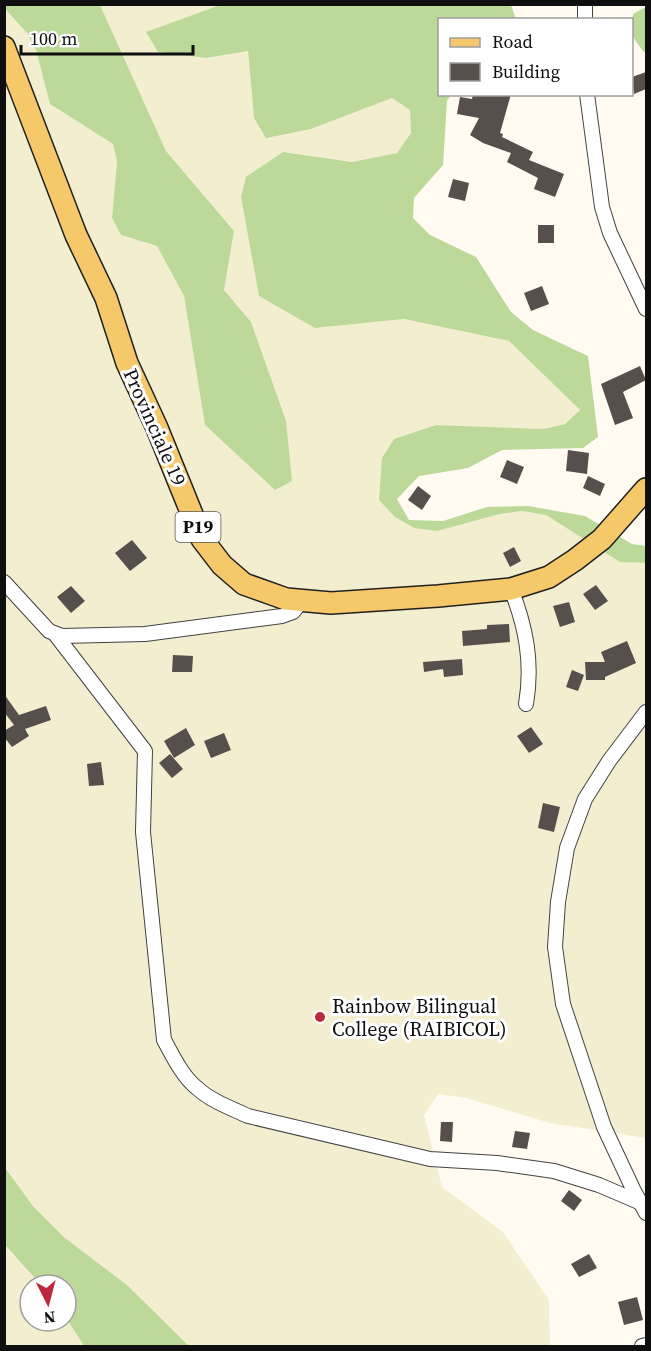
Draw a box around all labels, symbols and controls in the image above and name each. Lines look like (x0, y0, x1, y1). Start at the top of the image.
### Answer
scale bar (21, 18, 194, 56)
legend (438, 18, 633, 96)
text: 100 m (30, 26, 77, 51)
text: Road (492, 29, 533, 54)
text: Building (492, 59, 560, 84)
street label: Provinciale 19 (117, 364, 193, 490)
road number: P19 (176, 512, 220, 542)
place label: Rainbow Bilingual College (RAIBICOL) (332, 992, 506, 1043)
marker: Rainbow Bilingual College (RAIBICOL) (313, 1010, 327, 1024)
north arrow (18, 1273, 78, 1333)
text: N (42, 1306, 57, 1330)

